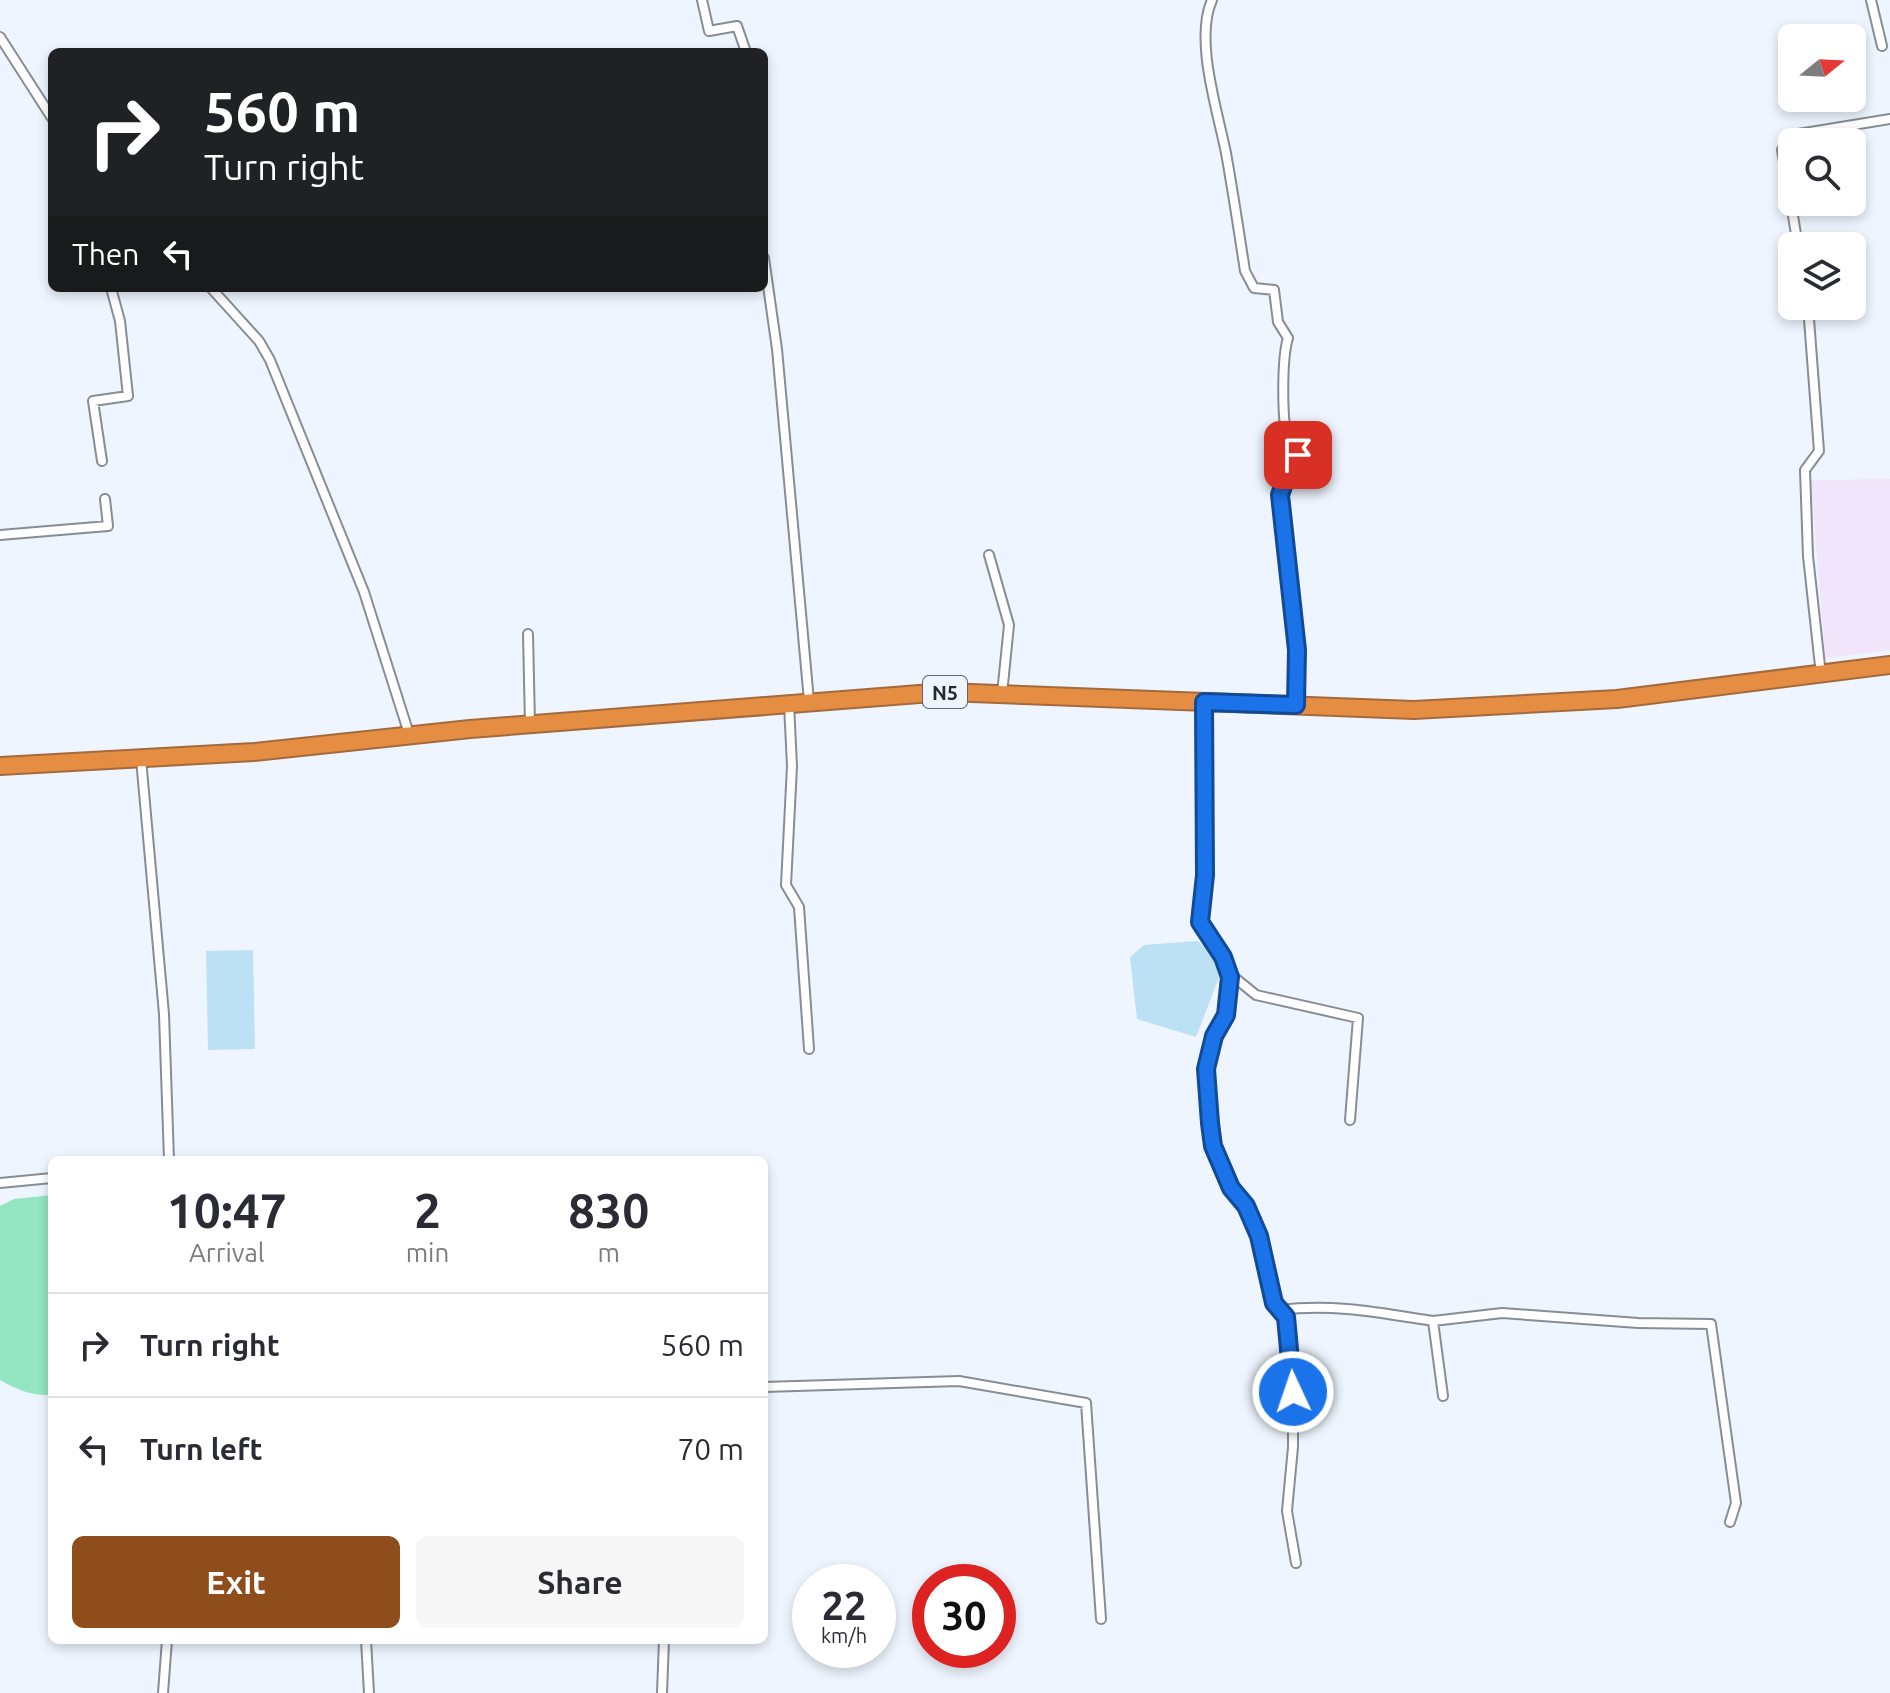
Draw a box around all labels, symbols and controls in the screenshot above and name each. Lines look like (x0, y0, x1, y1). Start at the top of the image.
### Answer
north arrow (1778, 24, 1866, 112)
map controls (1778, 24, 1866, 320)
icon: right (72, 80, 176, 184)
text: 560 m (204, 80, 360, 143)
button: search (1778, 128, 1866, 216)
text: Turn right (204, 146, 364, 187)
icon: left (156, 232, 200, 276)
button: layers (1778, 232, 1866, 320)
text: Then (72, 237, 140, 271)
pin (1264, 421, 1332, 489)
icon: arrive (1276, 433, 1320, 477)
road number: N5 (923, 676, 967, 708)
text: 10:47 (167, 1183, 287, 1237)
text: 2 (414, 1183, 441, 1237)
text: 830 (568, 1183, 649, 1237)
text: Arrival (189, 1238, 265, 1267)
text: min (406, 1238, 449, 1267)
text: m (597, 1238, 620, 1267)
icon: right (72, 1323, 116, 1367)
text: Turn right (140, 1328, 280, 1362)
text: 560 m (660, 1328, 744, 1362)
position arrow (1251, 1350, 1335, 1434)
icon: left (72, 1427, 116, 1471)
text: Turn left (140, 1432, 262, 1466)
text: 70 m (677, 1432, 744, 1466)
button: Exit (72, 1536, 400, 1628)
button: Share (416, 1536, 744, 1628)
speed limit sign: 30 (912, 1564, 1016, 1668)
text: 22 (821, 1583, 867, 1628)
text: km/h (821, 1624, 867, 1647)

